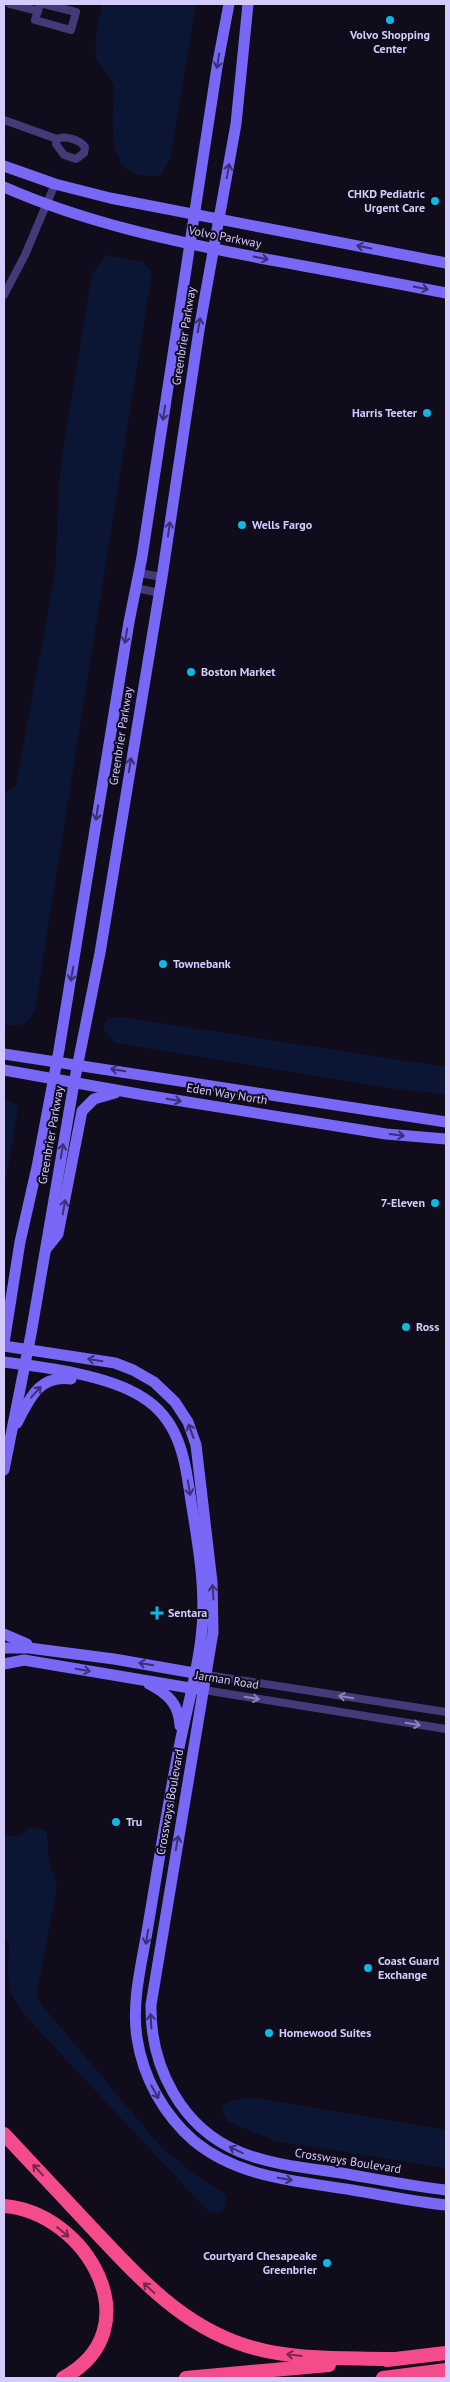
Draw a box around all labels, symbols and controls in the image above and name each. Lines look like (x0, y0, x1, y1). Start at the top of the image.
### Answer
marker: Volvo Shopping Center (384, 14, 396, 26)
place label: Volvo Shopping Center (349, 27, 430, 56)
one-way arrow (213, 53, 223, 69)
one-way arrow (224, 164, 234, 180)
place label: CHKD Pediatric Urgent Care (347, 186, 425, 215)
marker: CHKD Pediatric Urgent Care (429, 195, 441, 207)
street label: Volvo Parkway (186, 222, 263, 251)
one-way arrow (356, 242, 372, 252)
one-way arrow (253, 254, 269, 263)
one-way arrow (412, 284, 428, 294)
street label: Greenbrier Parkway (168, 285, 199, 386)
one-way arrow (195, 317, 205, 333)
one-way arrow (158, 405, 168, 421)
place label: Harris Teeter (352, 405, 418, 420)
marker: Harris Teeter (421, 407, 433, 419)
place label: Wells Fargo (252, 517, 313, 532)
marker: Wells Fargo (236, 519, 248, 531)
one-way arrow (165, 522, 175, 538)
one-way arrow (121, 628, 131, 644)
place label: Boston Market (201, 664, 276, 679)
marker: Boston Market (185, 666, 197, 678)
street label: Greenbrier Parkway (105, 685, 136, 786)
one-way arrow (126, 758, 136, 774)
one-way arrow (91, 805, 101, 821)
place label: Townebank (173, 956, 231, 971)
marker: Townebank (157, 958, 169, 970)
one-way arrow (66, 966, 76, 982)
one-way arrow (110, 1064, 126, 1074)
street label: Eden Way North (185, 1080, 269, 1107)
street label: Greenbrier Parkway (34, 1084, 67, 1185)
one-way arrow (166, 1095, 182, 1105)
one-way arrow (388, 1130, 404, 1140)
one-way arrow (58, 1143, 68, 1159)
place label: 7-Eleven (381, 1195, 425, 1210)
marker: 7-Eleven (429, 1197, 441, 1209)
one-way arrow (60, 1200, 70, 1216)
place label: Ross (416, 1319, 439, 1334)
marker: Ross (400, 1321, 412, 1333)
one-way arrow (87, 1355, 103, 1365)
one-way arrow (31, 1385, 42, 1398)
one-way arrow (186, 1424, 195, 1439)
one-way arrow (185, 1479, 195, 1495)
one-way arrow (208, 1584, 218, 1600)
place label: Sentara (168, 1605, 207, 1620)
marker: Sentara (150, 1606, 164, 1620)
one-way arrow (138, 1659, 154, 1669)
one-way arrow (74, 1666, 90, 1676)
street label: Jarman Road (193, 1667, 260, 1692)
one-way arrow (339, 1691, 355, 1701)
one-way arrow (244, 1694, 260, 1704)
one-way arrow (404, 1719, 420, 1729)
street label: Crossways Boulevard (153, 1748, 186, 1856)
place label: Tru (126, 1814, 142, 1829)
marker: Tru (110, 1816, 122, 1828)
one-way arrow (173, 1836, 183, 1852)
one-way arrow (141, 1928, 151, 1944)
place label: Coast Guard Exchange (378, 1953, 439, 1982)
marker: Coast Guard Exchange (362, 1962, 374, 1974)
one-way arrow (146, 2013, 156, 2030)
place label: Homewood Suites (279, 2025, 371, 2040)
marker: Homewood Suites (263, 2027, 275, 2039)
one-way arrow (151, 2085, 161, 2099)
one-way arrow (229, 2144, 244, 2154)
street label: Crossways Boulevard (294, 2145, 402, 2176)
one-way arrow (32, 2163, 44, 2176)
one-way arrow (277, 2174, 293, 2184)
one-way arrow (57, 2227, 70, 2238)
place label: Courtyard Chesapeake Greenbrier (203, 2248, 318, 2277)
marker: Courtyard Chesapeake Greenbrier (321, 2257, 333, 2269)
one-way arrow (143, 2282, 156, 2294)
one-way arrow (287, 2350, 303, 2360)

